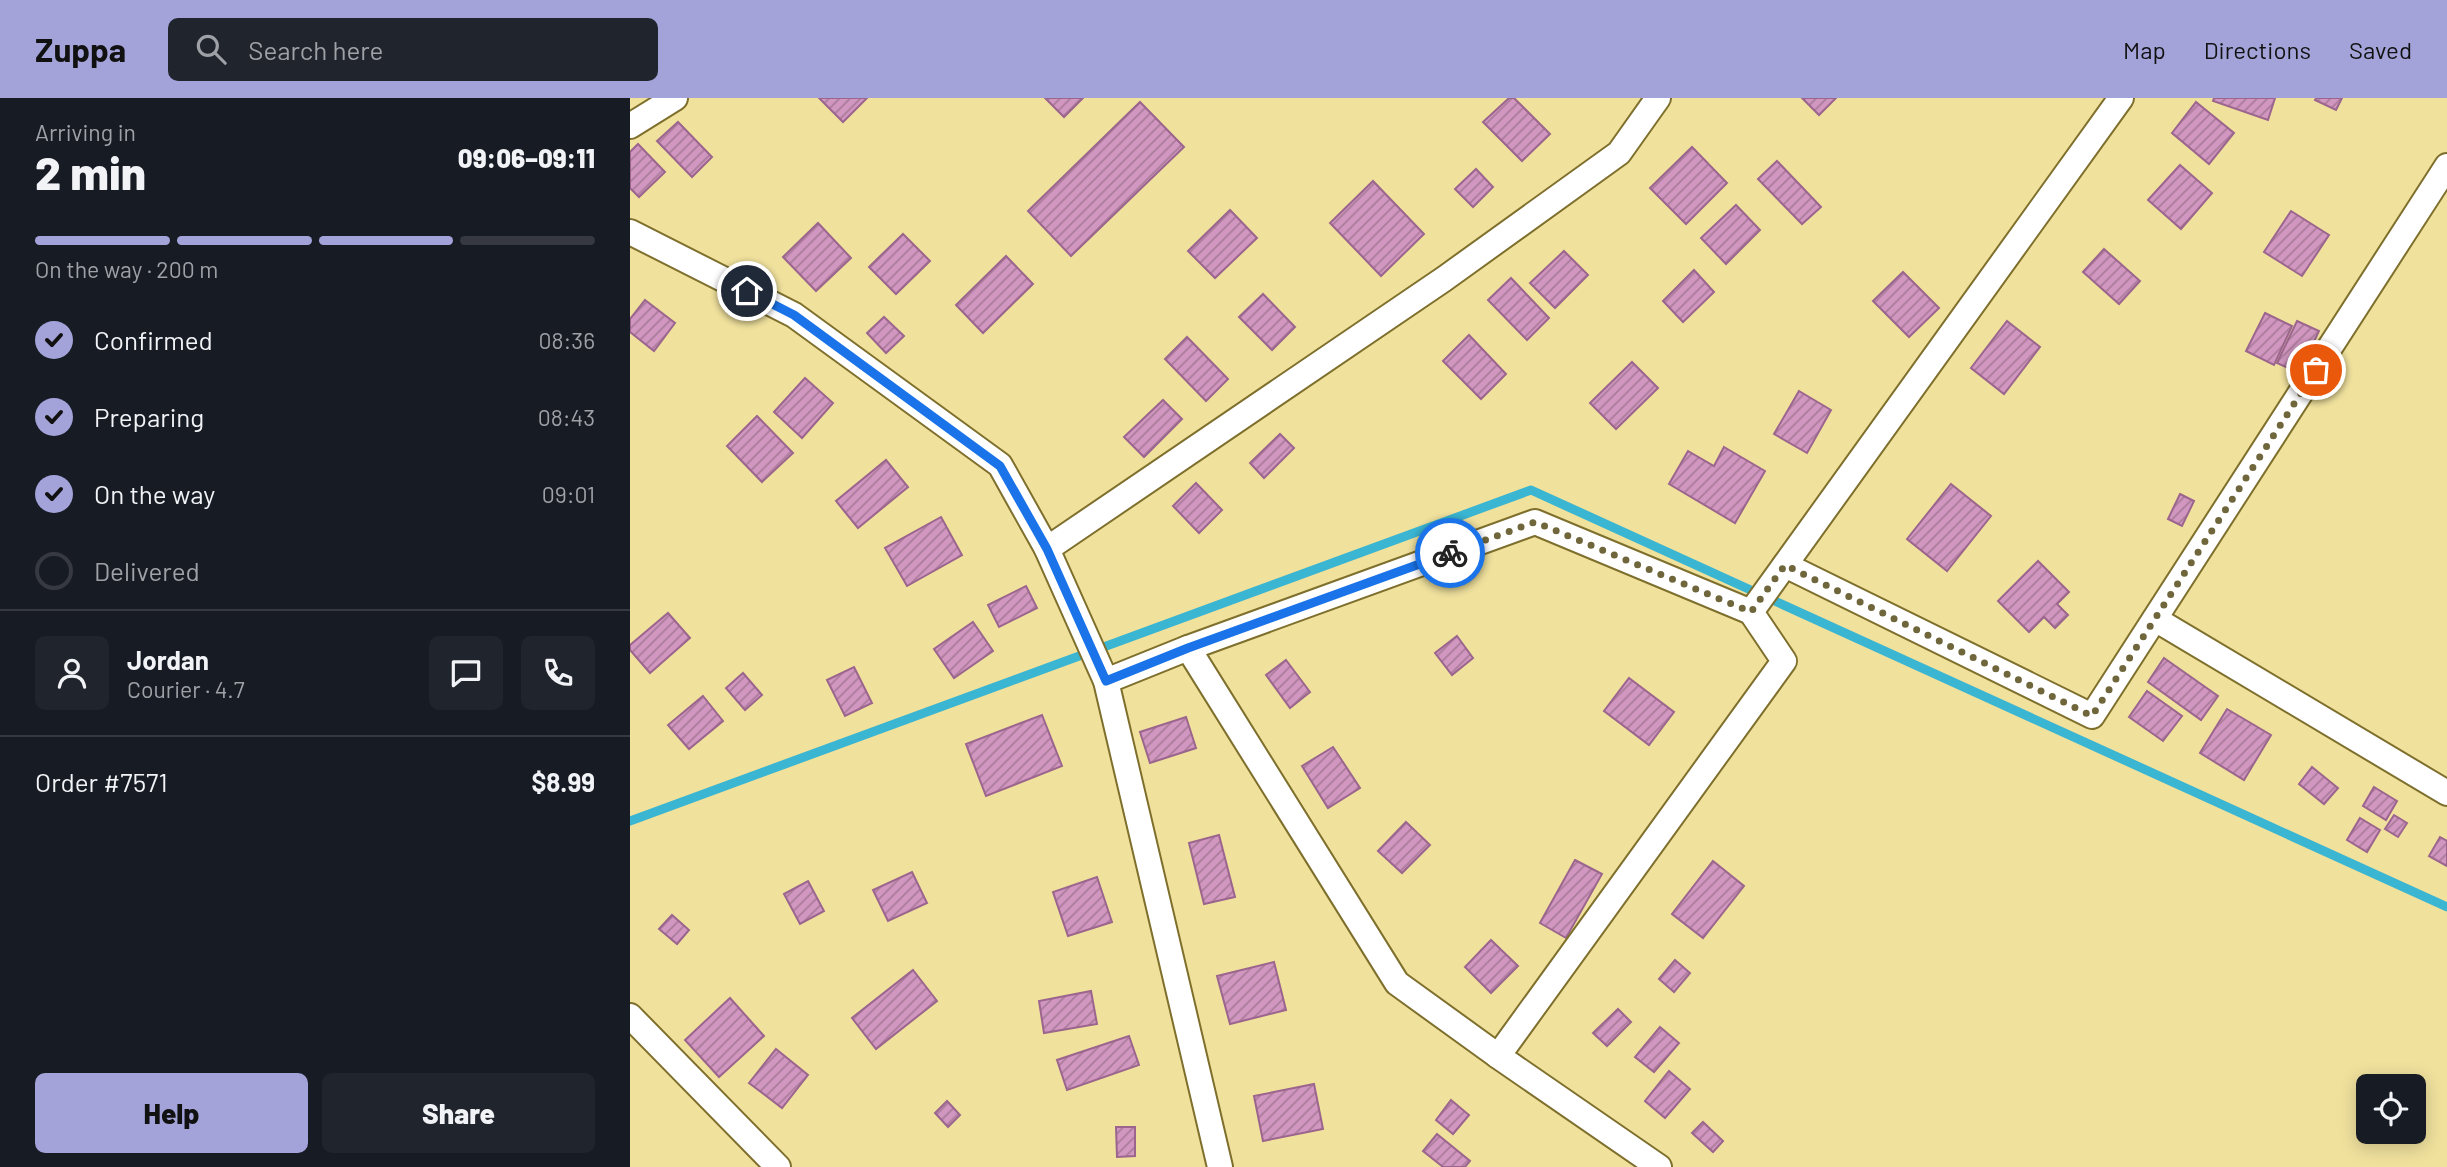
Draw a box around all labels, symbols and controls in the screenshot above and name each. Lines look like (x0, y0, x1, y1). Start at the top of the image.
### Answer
search box (168, 18, 658, 81)
text: Zuppa (35, 29, 126, 69)
icon: search (192, 30, 230, 68)
text: Search here (248, 34, 383, 65)
text: Map (2123, 35, 2166, 64)
text: Directions (2204, 35, 2311, 64)
text: Saved (2349, 35, 2412, 64)
text: Arriving in (35, 118, 136, 146)
text: 09:06–09:11 (458, 142, 595, 173)
text: 2 min (35, 144, 146, 199)
text: On the way · 200 m (35, 255, 218, 283)
pin (717, 261, 777, 321)
icon: home (728, 272, 766, 310)
icon: check (35, 321, 73, 359)
text: Confirmed (94, 324, 213, 355)
text: 08:36 (539, 326, 595, 354)
pin (2286, 340, 2346, 400)
icon: bag (2297, 351, 2335, 389)
icon: check (35, 398, 73, 436)
text: Preparing (94, 401, 204, 432)
text: 08:43 (538, 403, 595, 431)
icon: check (35, 475, 73, 513)
text: On the way (94, 478, 215, 509)
text: 09:01 (542, 480, 595, 508)
courier (1415, 518, 1485, 588)
icon: bike (1431, 534, 1469, 572)
text: Delivered (94, 555, 200, 586)
button: person (35, 636, 109, 710)
button: chat (429, 636, 503, 710)
button: phone (521, 636, 595, 710)
text: Jordan (127, 644, 209, 675)
text: Courier · 4.7 (127, 675, 245, 703)
text: Order #7571 (35, 766, 168, 797)
text: $8.99 (531, 766, 595, 797)
button: Help (35, 1073, 308, 1153)
button: Share (322, 1073, 595, 1153)
map controls (2356, 1074, 2426, 1144)
button: locate (2356, 1074, 2426, 1144)

